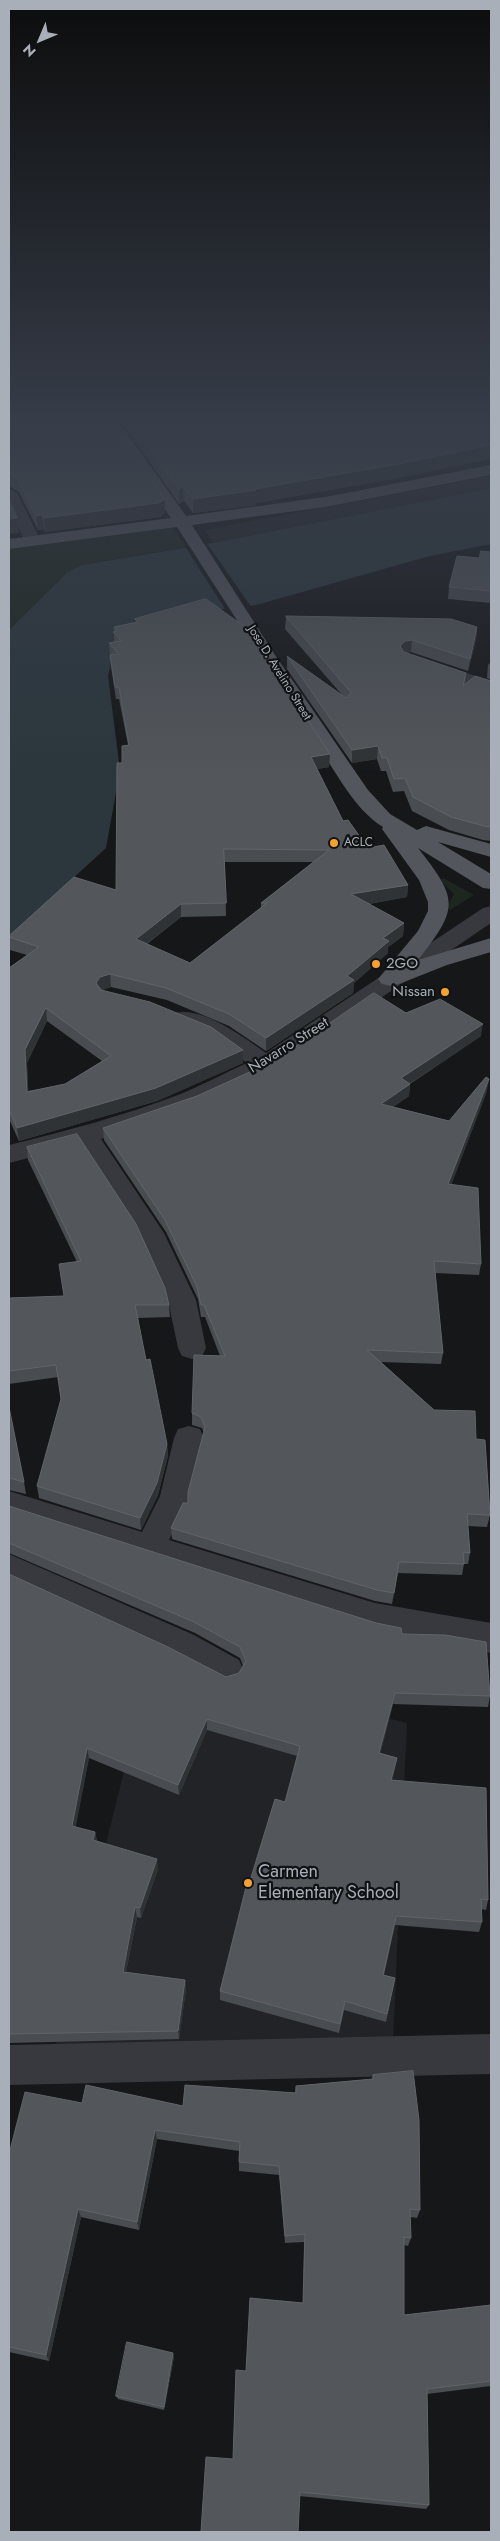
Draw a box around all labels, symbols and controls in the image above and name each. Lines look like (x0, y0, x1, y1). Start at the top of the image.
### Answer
north arrow (15, 15, 65, 65)
text: N (18, 40, 40, 62)
street label: Jose D. Avelino Street (244, 623, 314, 723)
place label: ACLC (344, 836, 373, 850)
marker: ACLC (328, 837, 340, 849)
place label: 2GO (386, 955, 418, 973)
marker: 2GO (370, 958, 382, 970)
place label: Nissan (392, 983, 435, 1001)
marker: Nissan (439, 986, 451, 998)
street label: Navarro Street (246, 1014, 332, 1078)
place label: Carmen Elementary School (258, 1862, 399, 1905)
marker: Carmen Elementary School (242, 1877, 254, 1889)

